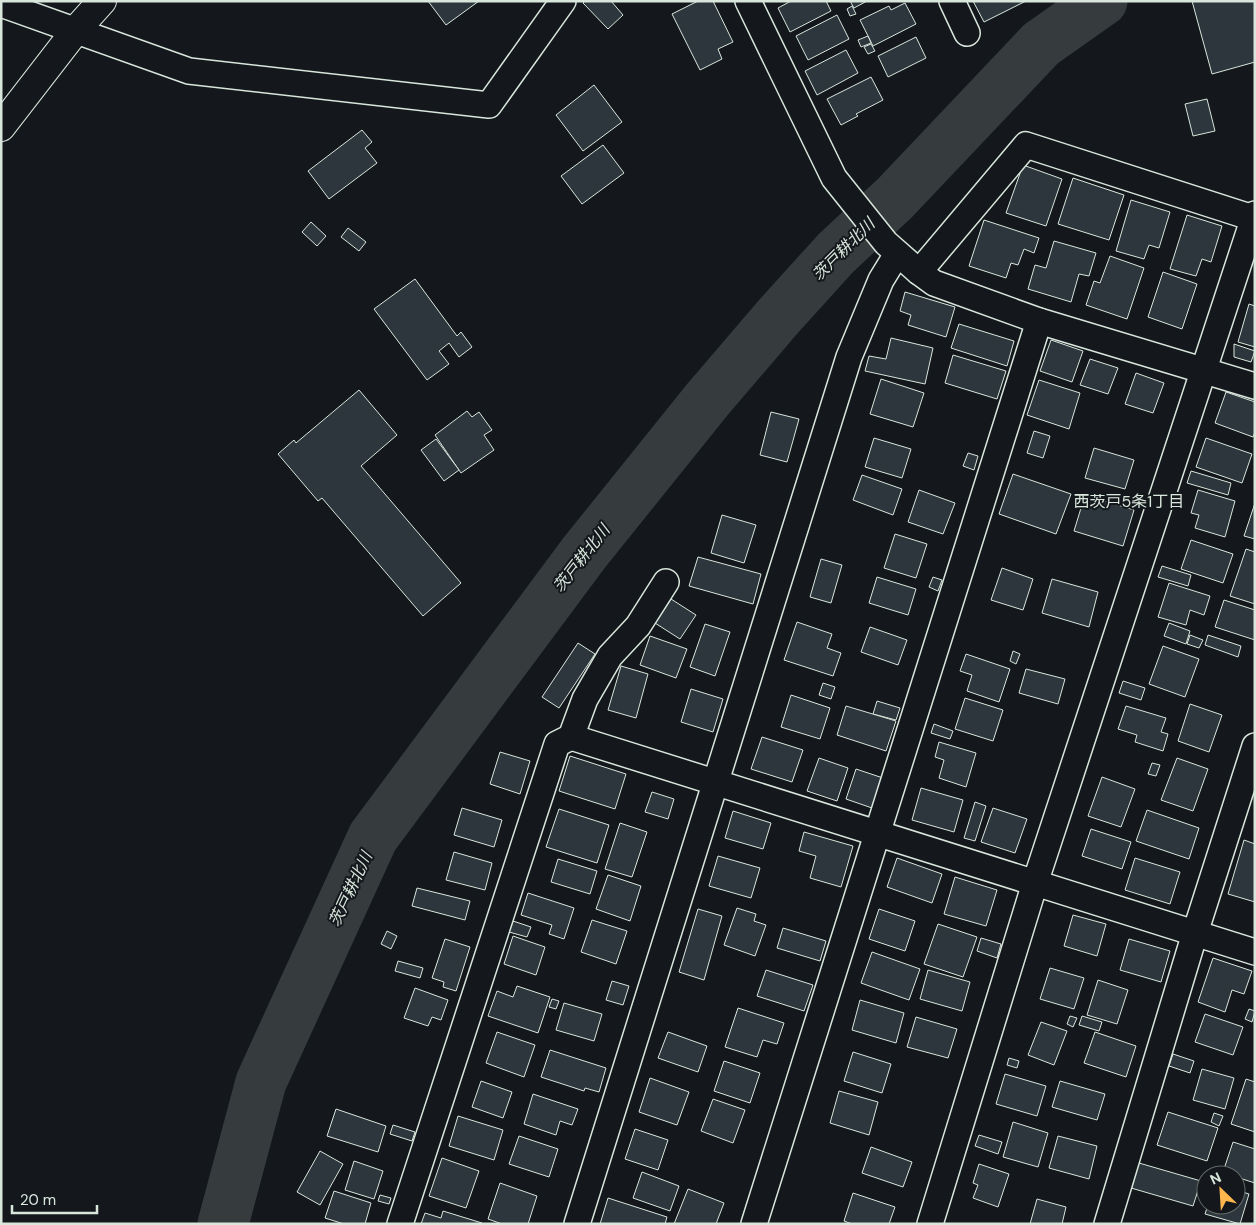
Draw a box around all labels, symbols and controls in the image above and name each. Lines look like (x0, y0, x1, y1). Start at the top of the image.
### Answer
water label: 茨戸耕北川 (808, 212, 880, 285)
district label: 西茨戸5条1丁目 (1074, 491, 1184, 512)
water label: 茨戸耕北川 (548, 519, 616, 596)
water label: 茨戸耕北川 (324, 847, 378, 930)
north arrow (1196, 1165, 1246, 1215)
text: N (1207, 1168, 1224, 1189)
scale bar (12, 1182, 98, 1214)
text: 20 m (20, 1190, 56, 1210)

